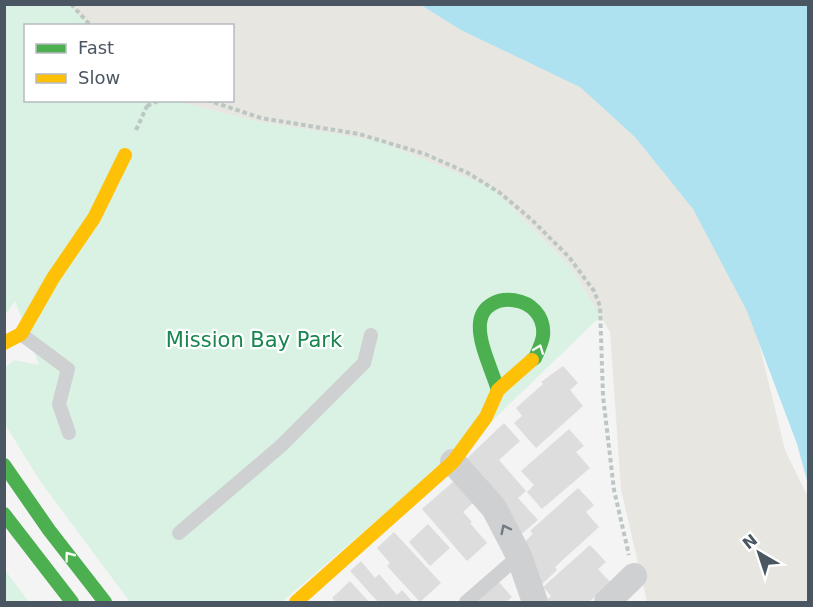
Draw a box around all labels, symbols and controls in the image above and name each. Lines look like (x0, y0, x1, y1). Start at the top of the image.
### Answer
legend (24, 24, 234, 102)
text: Fast (78, 37, 114, 58)
text: Slow (78, 67, 120, 88)
park label: Mission Bay Park (166, 328, 343, 352)
one-way arrow (531, 344, 544, 354)
north arrow (729, 523, 789, 583)
one-way arrow (501, 525, 512, 535)
text: N (739, 530, 761, 553)
one-way arrow (65, 552, 76, 563)

